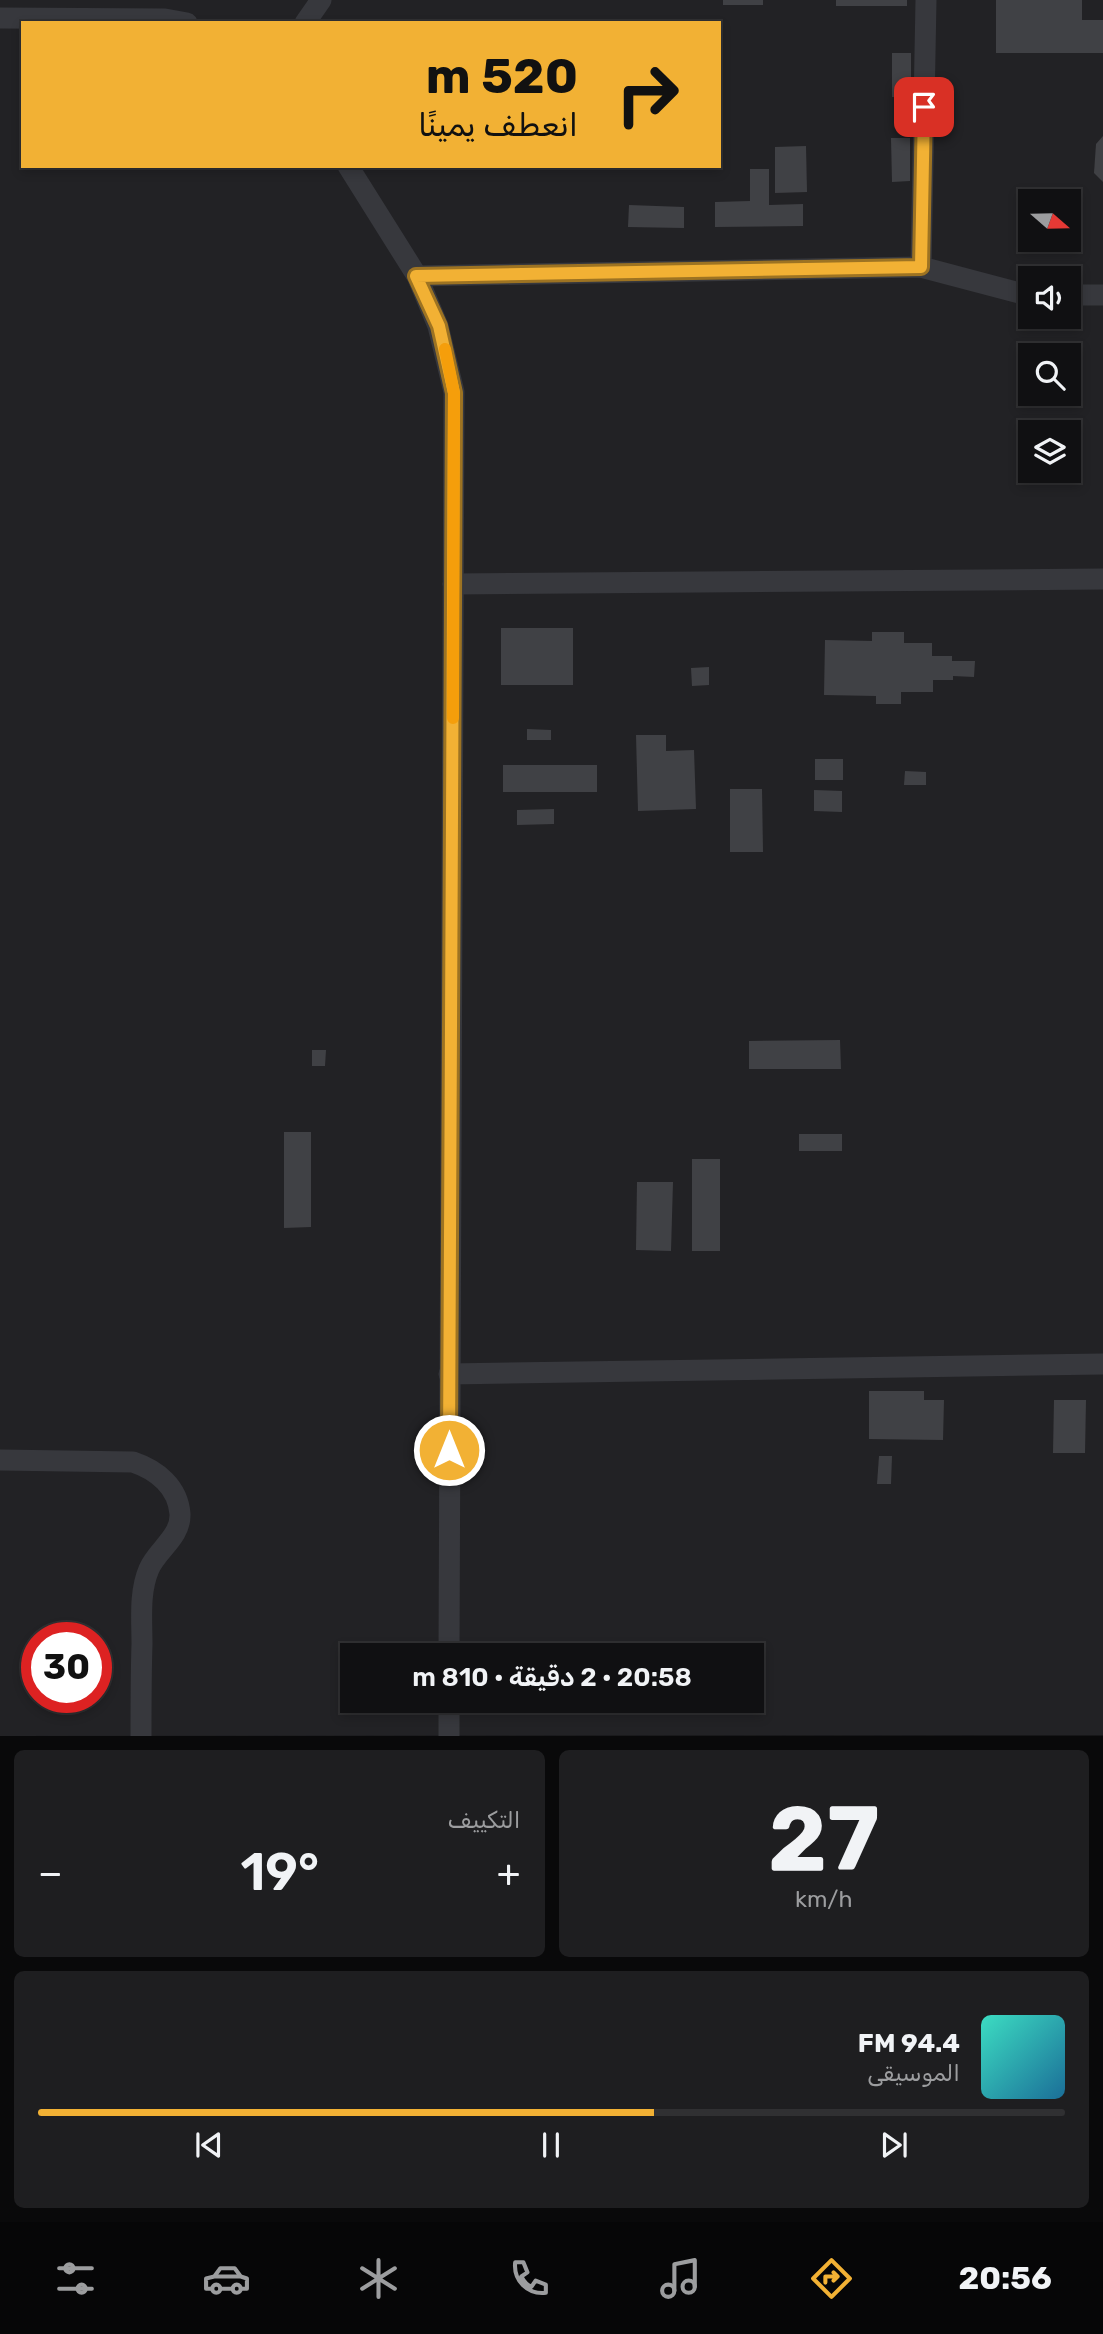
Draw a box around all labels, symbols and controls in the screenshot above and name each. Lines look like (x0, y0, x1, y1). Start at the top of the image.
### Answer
text: 520 m (426, 47, 578, 105)
icon: right (602, 49, 693, 140)
pin (894, 77, 954, 137)
icon: arrive (905, 88, 943, 126)
text: انعطف يمينًا (418, 106, 578, 144)
north arrow (1018, 189, 1082, 252)
map controls (1018, 189, 1081, 483)
button: sound (1018, 266, 1081, 329)
button: search (1018, 343, 1081, 406)
button: layers (1018, 420, 1081, 483)
position arrow (412, 1413, 486, 1487)
speed limit sign: 30 (21, 1622, 112, 1713)
text: 20:58 · 2 دقيقة · 810 m (412, 1662, 692, 1693)
text: 27 (768, 1785, 879, 1893)
text: التكييف (448, 1806, 521, 1834)
text: 19° (240, 1841, 319, 1903)
text: − (38, 1850, 63, 1896)
text: + (497, 1850, 521, 1896)
text: km/h (795, 1885, 852, 1913)
text: 94.4 FM (858, 2028, 960, 2059)
text: الموسيقى (867, 2059, 960, 2087)
icon: previous (190, 2126, 228, 2164)
icon: pause (532, 2126, 570, 2164)
icon: next (875, 2126, 913, 2164)
icon: filters (51, 2254, 100, 2303)
icon: car (202, 2254, 251, 2303)
icon: climate (354, 2254, 403, 2303)
icon: phone (505, 2254, 554, 2303)
icon: music (656, 2254, 705, 2303)
icon: directions (807, 2254, 856, 2303)
text: 20:56 (958, 2259, 1052, 2297)

